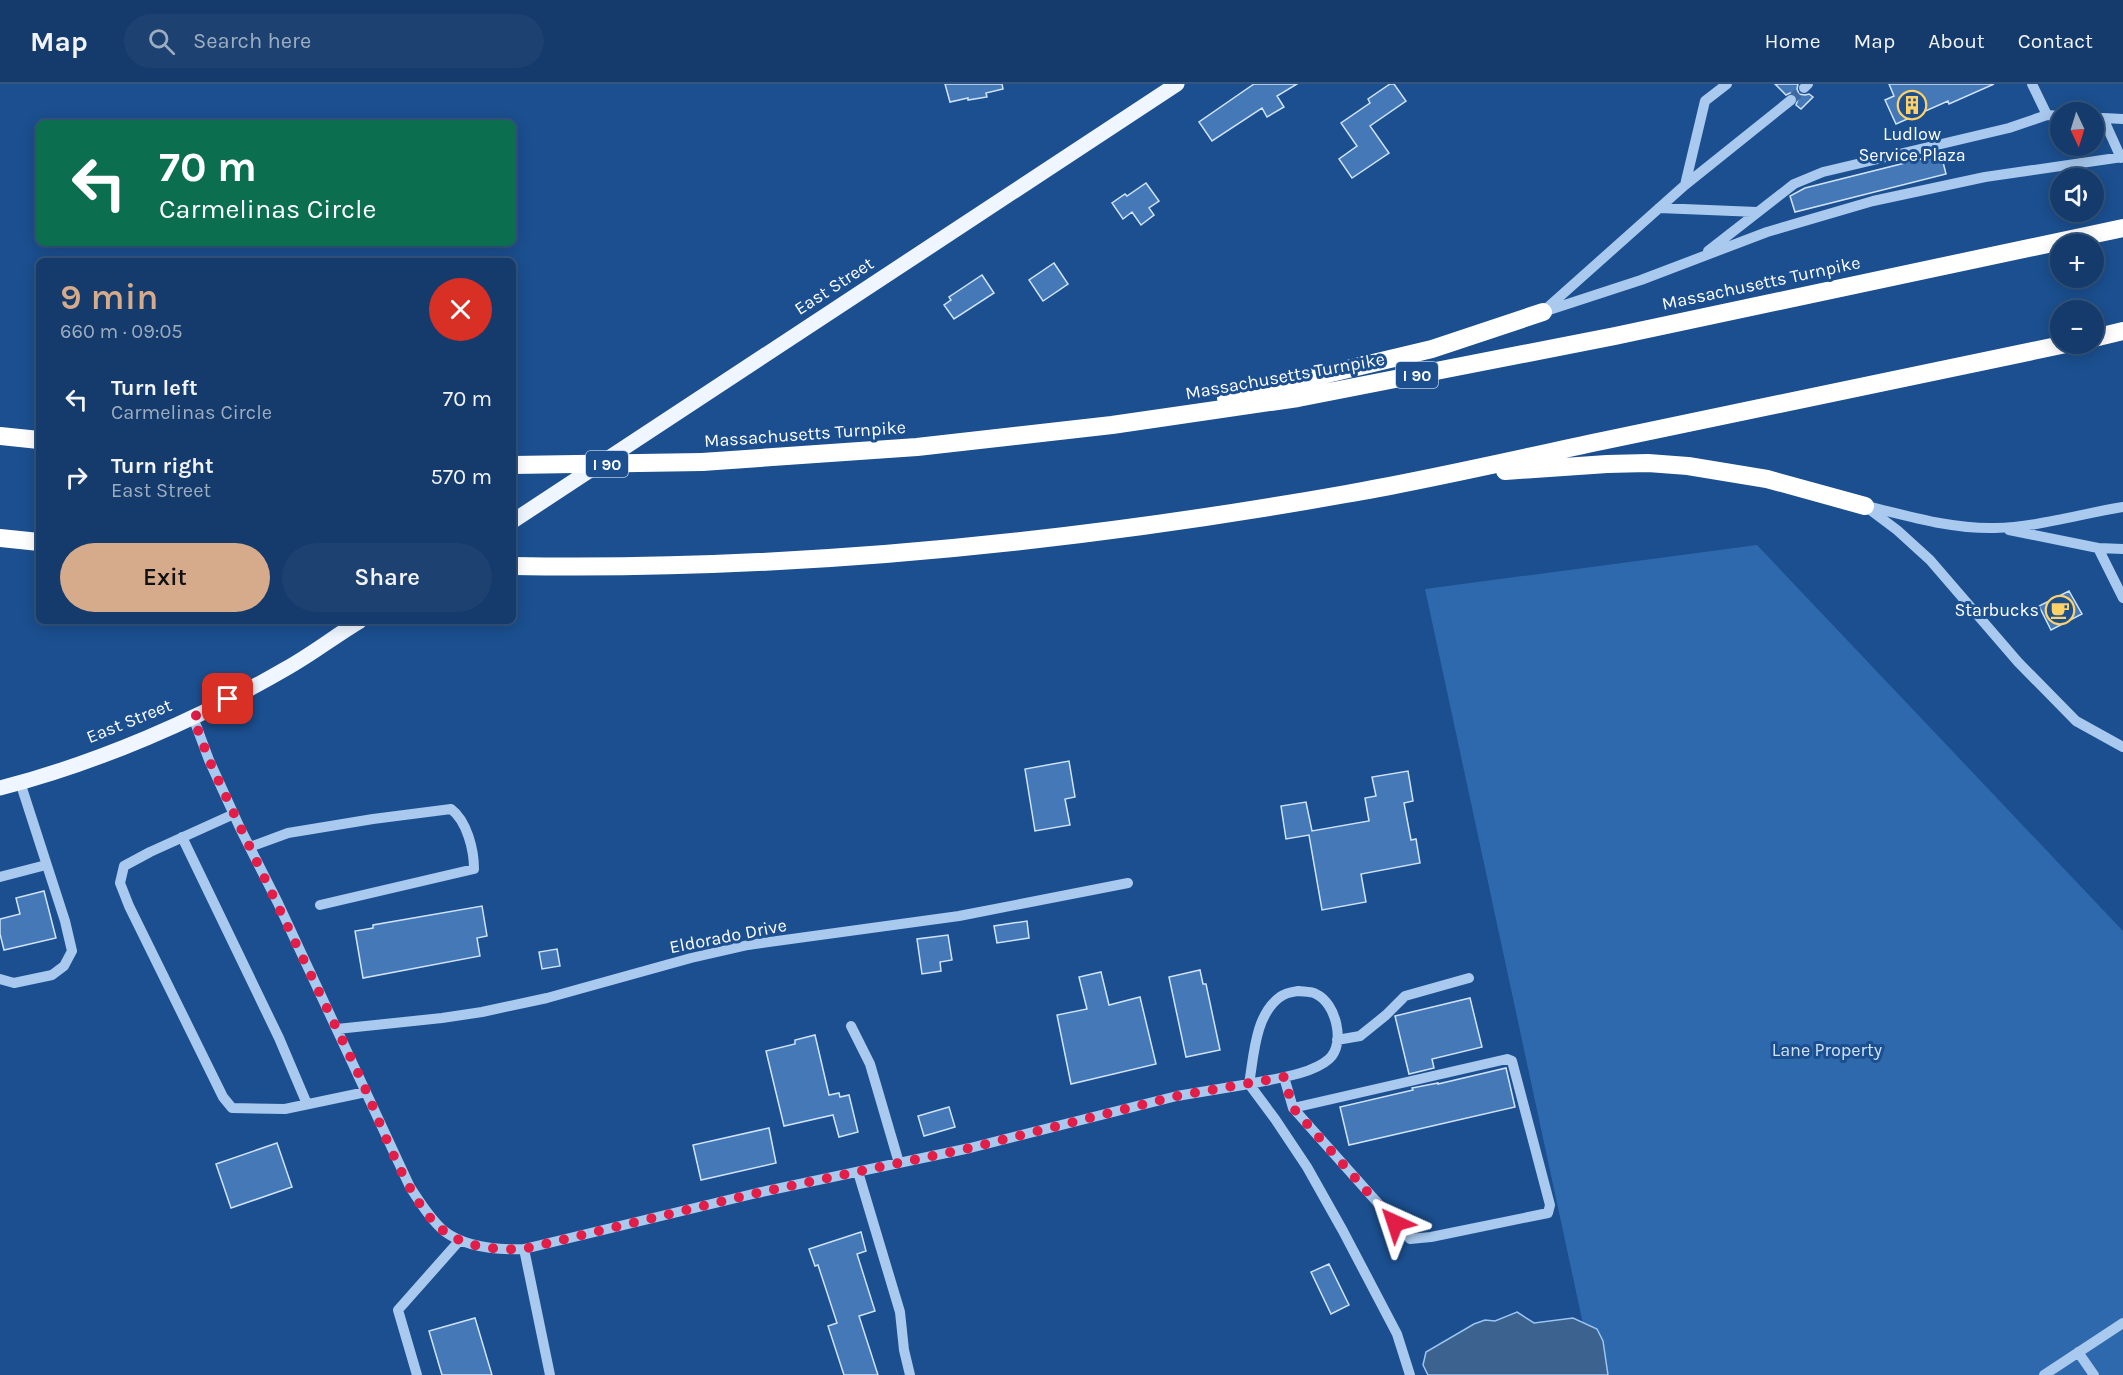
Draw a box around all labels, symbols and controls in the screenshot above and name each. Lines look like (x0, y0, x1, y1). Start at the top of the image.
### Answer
search box (124, 14, 544, 68)
text: Map (30, 25, 88, 58)
icon: search (145, 25, 178, 58)
text: Search here (193, 28, 311, 54)
text: Home (1765, 29, 1821, 53)
text: Map (1854, 29, 1895, 53)
text: About (1928, 29, 1985, 53)
text: Contact (2018, 29, 2093, 53)
building icon: Ludlow Service Plaza (1896, 89, 1928, 121)
north arrow (2050, 102, 2104, 156)
map controls (2050, 102, 2104, 354)
place label: Ludlow Service Plaza (1858, 123, 1966, 166)
text: 70 m (159, 142, 257, 192)
icon: left (60, 144, 138, 222)
button: sound (2050, 168, 2104, 222)
text: Carmelinas Circle (159, 193, 376, 225)
button: + (2050, 234, 2104, 288)
street label: Massachusetts Turnpike (1660, 251, 1862, 315)
street label: East Street (790, 252, 878, 320)
text: 9 min (60, 276, 158, 318)
button: close (429, 278, 492, 341)
button: − (2050, 300, 2104, 354)
text: 660 m · 09:05 (60, 320, 183, 343)
street label: Massachusetts Turnpike (1183, 348, 1387, 404)
road number: I 90 (1396, 362, 1438, 388)
text: Turn left (111, 375, 198, 401)
icon: left (60, 383, 93, 416)
text: 70 m (443, 386, 492, 412)
text: Carmelinas Circle (111, 401, 272, 424)
street label: Massachusetts Turnpike (703, 416, 907, 452)
road number: I 90 (586, 451, 628, 477)
text: Turn right (111, 453, 214, 479)
icon: right (60, 461, 93, 494)
text: 570 m (430, 464, 492, 490)
text: East Street (111, 479, 211, 502)
button: Exit (60, 543, 270, 612)
button: Share (282, 543, 492, 612)
cafe icon: Starbucks (2044, 594, 2076, 626)
place label: Starbucks (1954, 599, 2039, 621)
pin (202, 673, 253, 724)
icon: arrive (211, 682, 244, 715)
street label: East Street (83, 694, 175, 748)
street label: Eldorado Drive (668, 914, 788, 958)
park label: Lane Property (1772, 1039, 1883, 1061)
position arrow (1363, 1191, 1427, 1255)

